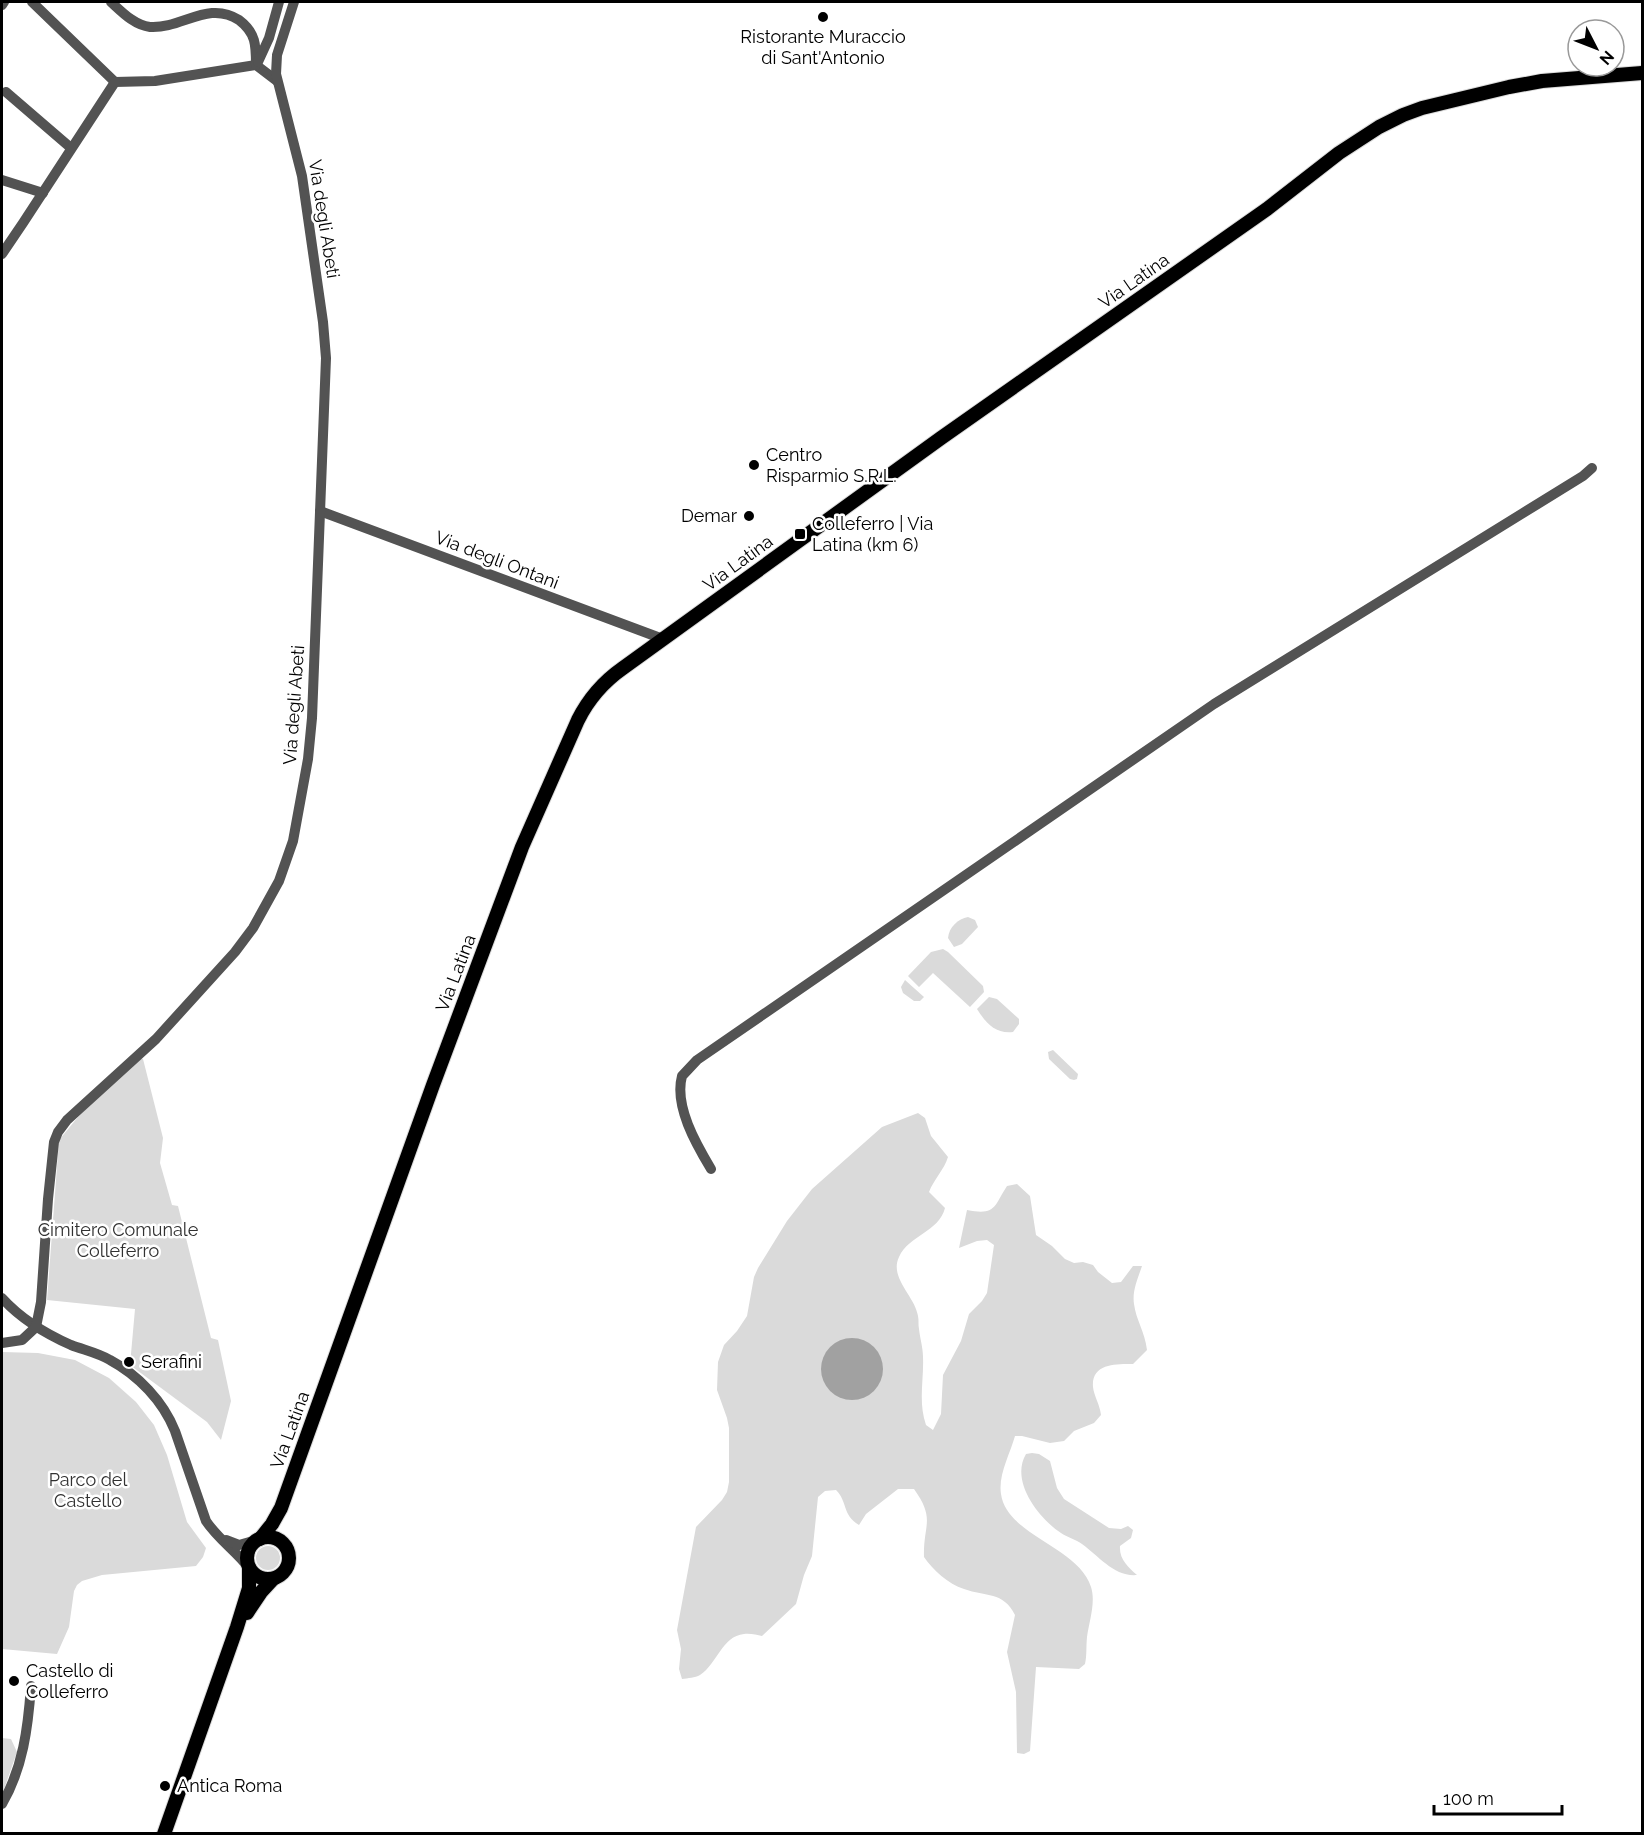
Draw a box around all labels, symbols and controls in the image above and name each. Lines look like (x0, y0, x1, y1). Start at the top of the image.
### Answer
marker: Ristorante Muraccio di Sant'Antonio (816, 10, 830, 24)
north arrow (1566, 18, 1626, 78)
place label: Ristorante Muraccio di Sant'Antonio (740, 26, 906, 68)
text: N (1596, 47, 1618, 69)
street label: Via degli Abeti (305, 158, 344, 280)
street label: Via Latina (1094, 249, 1173, 312)
place label: Centro Risparmio S.R.L. (766, 444, 897, 486)
marker: Centro Risparmio S.R.L. (747, 458, 761, 472)
place label: Demar (681, 505, 738, 526)
marker: Demar (742, 509, 756, 523)
place label: Colleferro | Via Latina (km 6) (812, 513, 933, 555)
street label: Via degli Ontani (432, 526, 562, 593)
marker: Colleferro | Via Latina (km 6) (793, 527, 807, 541)
street label: Via Latina (699, 530, 777, 595)
street label: Via degli Abeti (279, 644, 308, 766)
street label: Via Latina (431, 931, 480, 1014)
park label: Cimitero Comunale Colleferro (38, 1219, 199, 1261)
place label: Serafini (141, 1351, 202, 1372)
marker: Serafini (122, 1355, 136, 1369)
street label: Via Latina (266, 1388, 313, 1471)
park label: Parco del Castello (49, 1469, 127, 1511)
place label: Castello di Colleferro (26, 1660, 114, 1702)
marker: Castello di Colleferro (7, 1674, 21, 1688)
place label: Antica Roma (177, 1775, 282, 1796)
scale bar (1434, 1778, 1562, 1816)
marker: Antica Roma (158, 1779, 172, 1793)
text: 100 m (1443, 1788, 1494, 1809)

